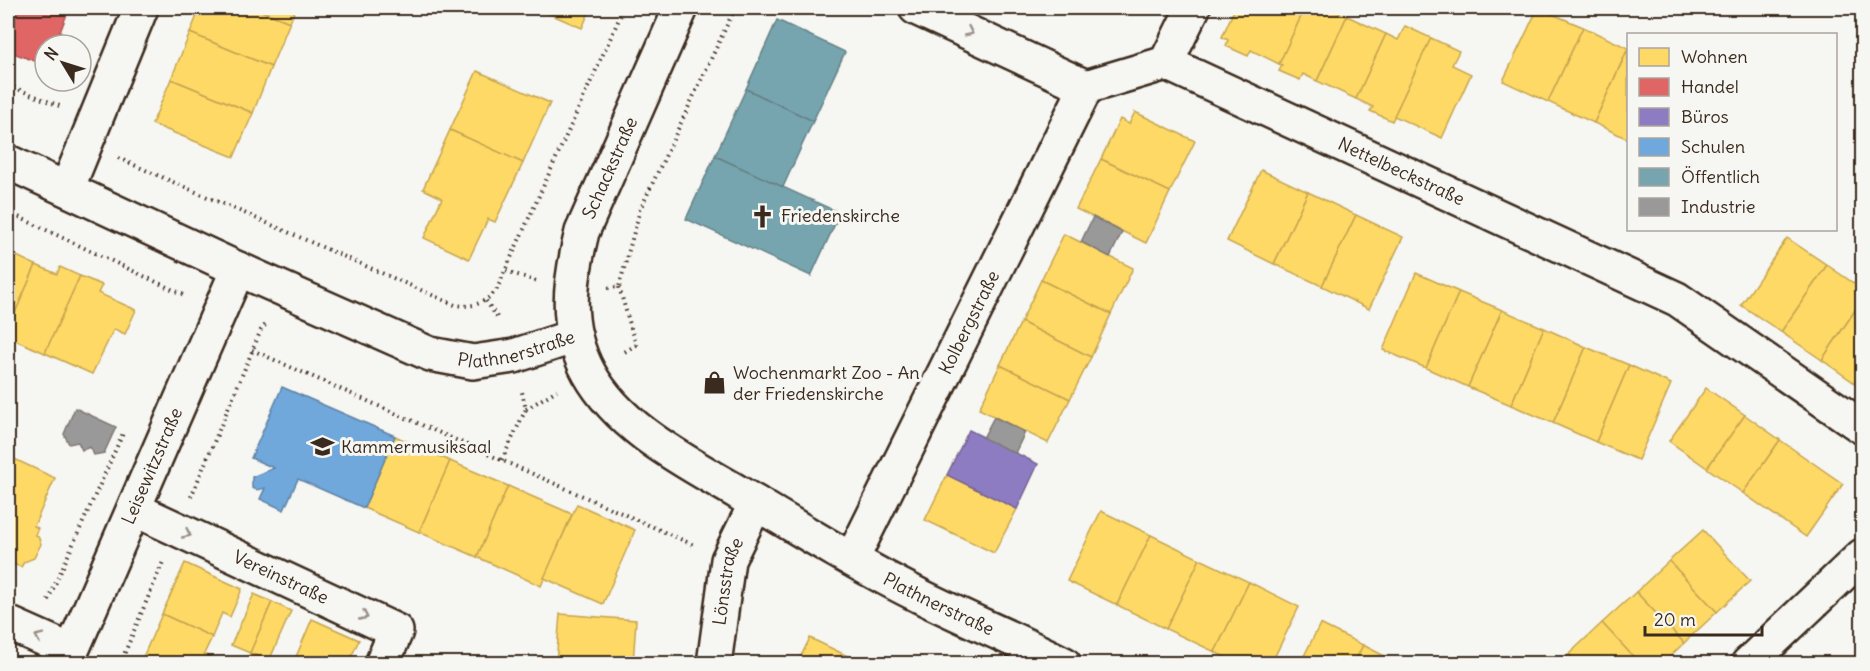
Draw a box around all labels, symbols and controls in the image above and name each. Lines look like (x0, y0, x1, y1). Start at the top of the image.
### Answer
one-way arrow (963, 25, 974, 37)
north arrow (33, 33, 93, 93)
legend (1627, 33, 1837, 231)
text: N (40, 43, 62, 64)
text: Wohnen (1681, 45, 1748, 68)
text: Handel (1681, 75, 1739, 98)
text: Büros (1681, 105, 1729, 128)
street label: Schackstraße (577, 113, 642, 222)
street label: Nettelbeckstraße (1334, 132, 1468, 210)
text: Schulen (1681, 135, 1745, 158)
text: Öffentlich (1681, 165, 1760, 188)
text: Industrie (1681, 195, 1756, 218)
church icon: Friedenskirche (750, 203, 776, 229)
place label: Friedenskirche (781, 204, 900, 227)
street label: Kolbergstraße (933, 266, 1004, 378)
street label: Plathnerstraße (456, 325, 578, 373)
place label: Wochenmarkt Zoo - An der Friedenskirche (733, 361, 920, 405)
shop icon: Wochenmarkt Zoo - An der Friedenskirche (702, 370, 728, 396)
street label: Leisewitzstraße (116, 404, 187, 528)
school or university icon: Kammermusiksaal (310, 434, 336, 460)
place label: Kammermusiksaal (341, 435, 491, 458)
one-way arrow (180, 527, 191, 539)
street label: Lönsstraße (707, 533, 748, 627)
street label: Vereinstraße (230, 545, 332, 609)
street label: Plathnerstraße (879, 567, 998, 640)
scale bar (1645, 599, 1762, 637)
text: 20 m (1654, 608, 1696, 631)
one-way arrow (357, 609, 368, 621)
one-way arrow (35, 632, 46, 644)

